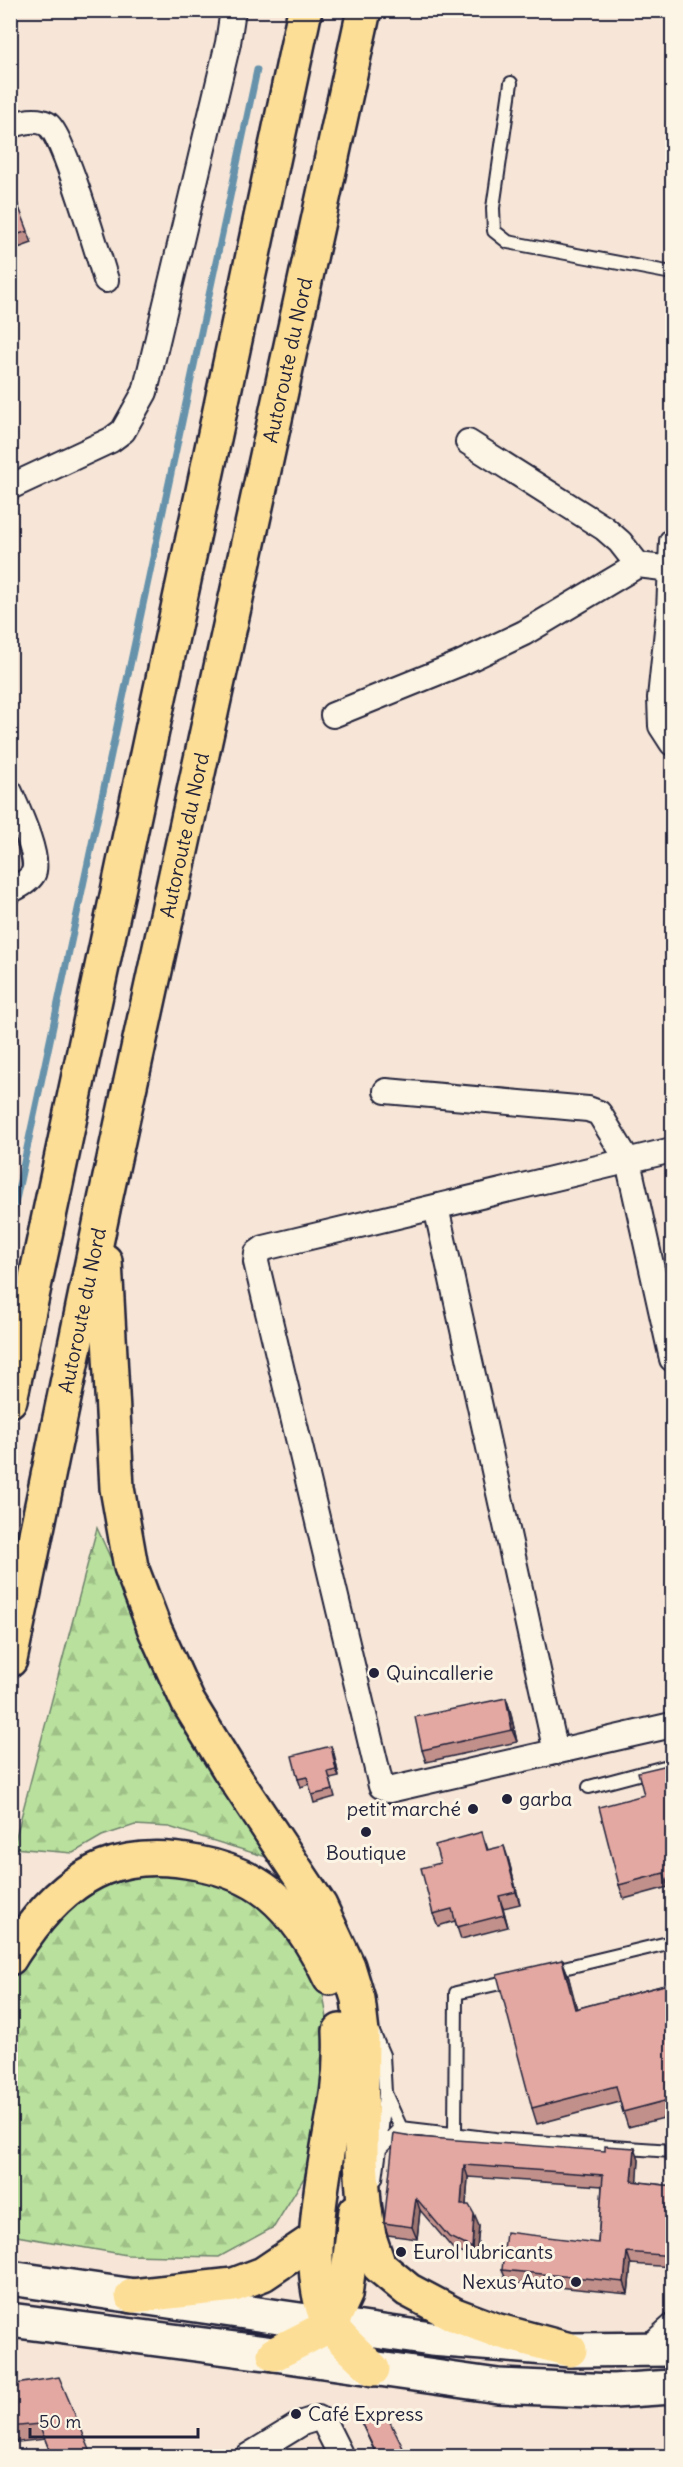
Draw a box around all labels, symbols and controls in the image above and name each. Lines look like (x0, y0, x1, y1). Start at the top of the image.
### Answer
street label: Autoroute du Nord (257, 275, 317, 445)
street label: Autoroute du Nord (154, 750, 214, 920)
street label: Autoroute du Nord (52, 1225, 111, 1395)
place label: Quincallerie (386, 1660, 493, 1685)
marker: Quincallerie (367, 1666, 381, 1680)
place label: garba (519, 1786, 572, 1811)
marker: garba (500, 1792, 514, 1806)
place label: petit marché (347, 1796, 461, 1821)
marker: petit marché (466, 1802, 480, 1816)
marker: Boutique (359, 1825, 373, 1839)
place label: Boutique (326, 1840, 406, 1865)
place label: Eurol lubricants (413, 2239, 553, 2264)
marker: Eurol lubricants (394, 2245, 408, 2259)
place label: Nexus Auto (462, 2269, 564, 2294)
marker: Nexus Auto (569, 2275, 583, 2289)
scale bar (30, 2401, 198, 2439)
place label: Café Express (308, 2401, 423, 2426)
marker: Café Express (289, 2407, 303, 2421)
text: 50 m (39, 2410, 81, 2433)

